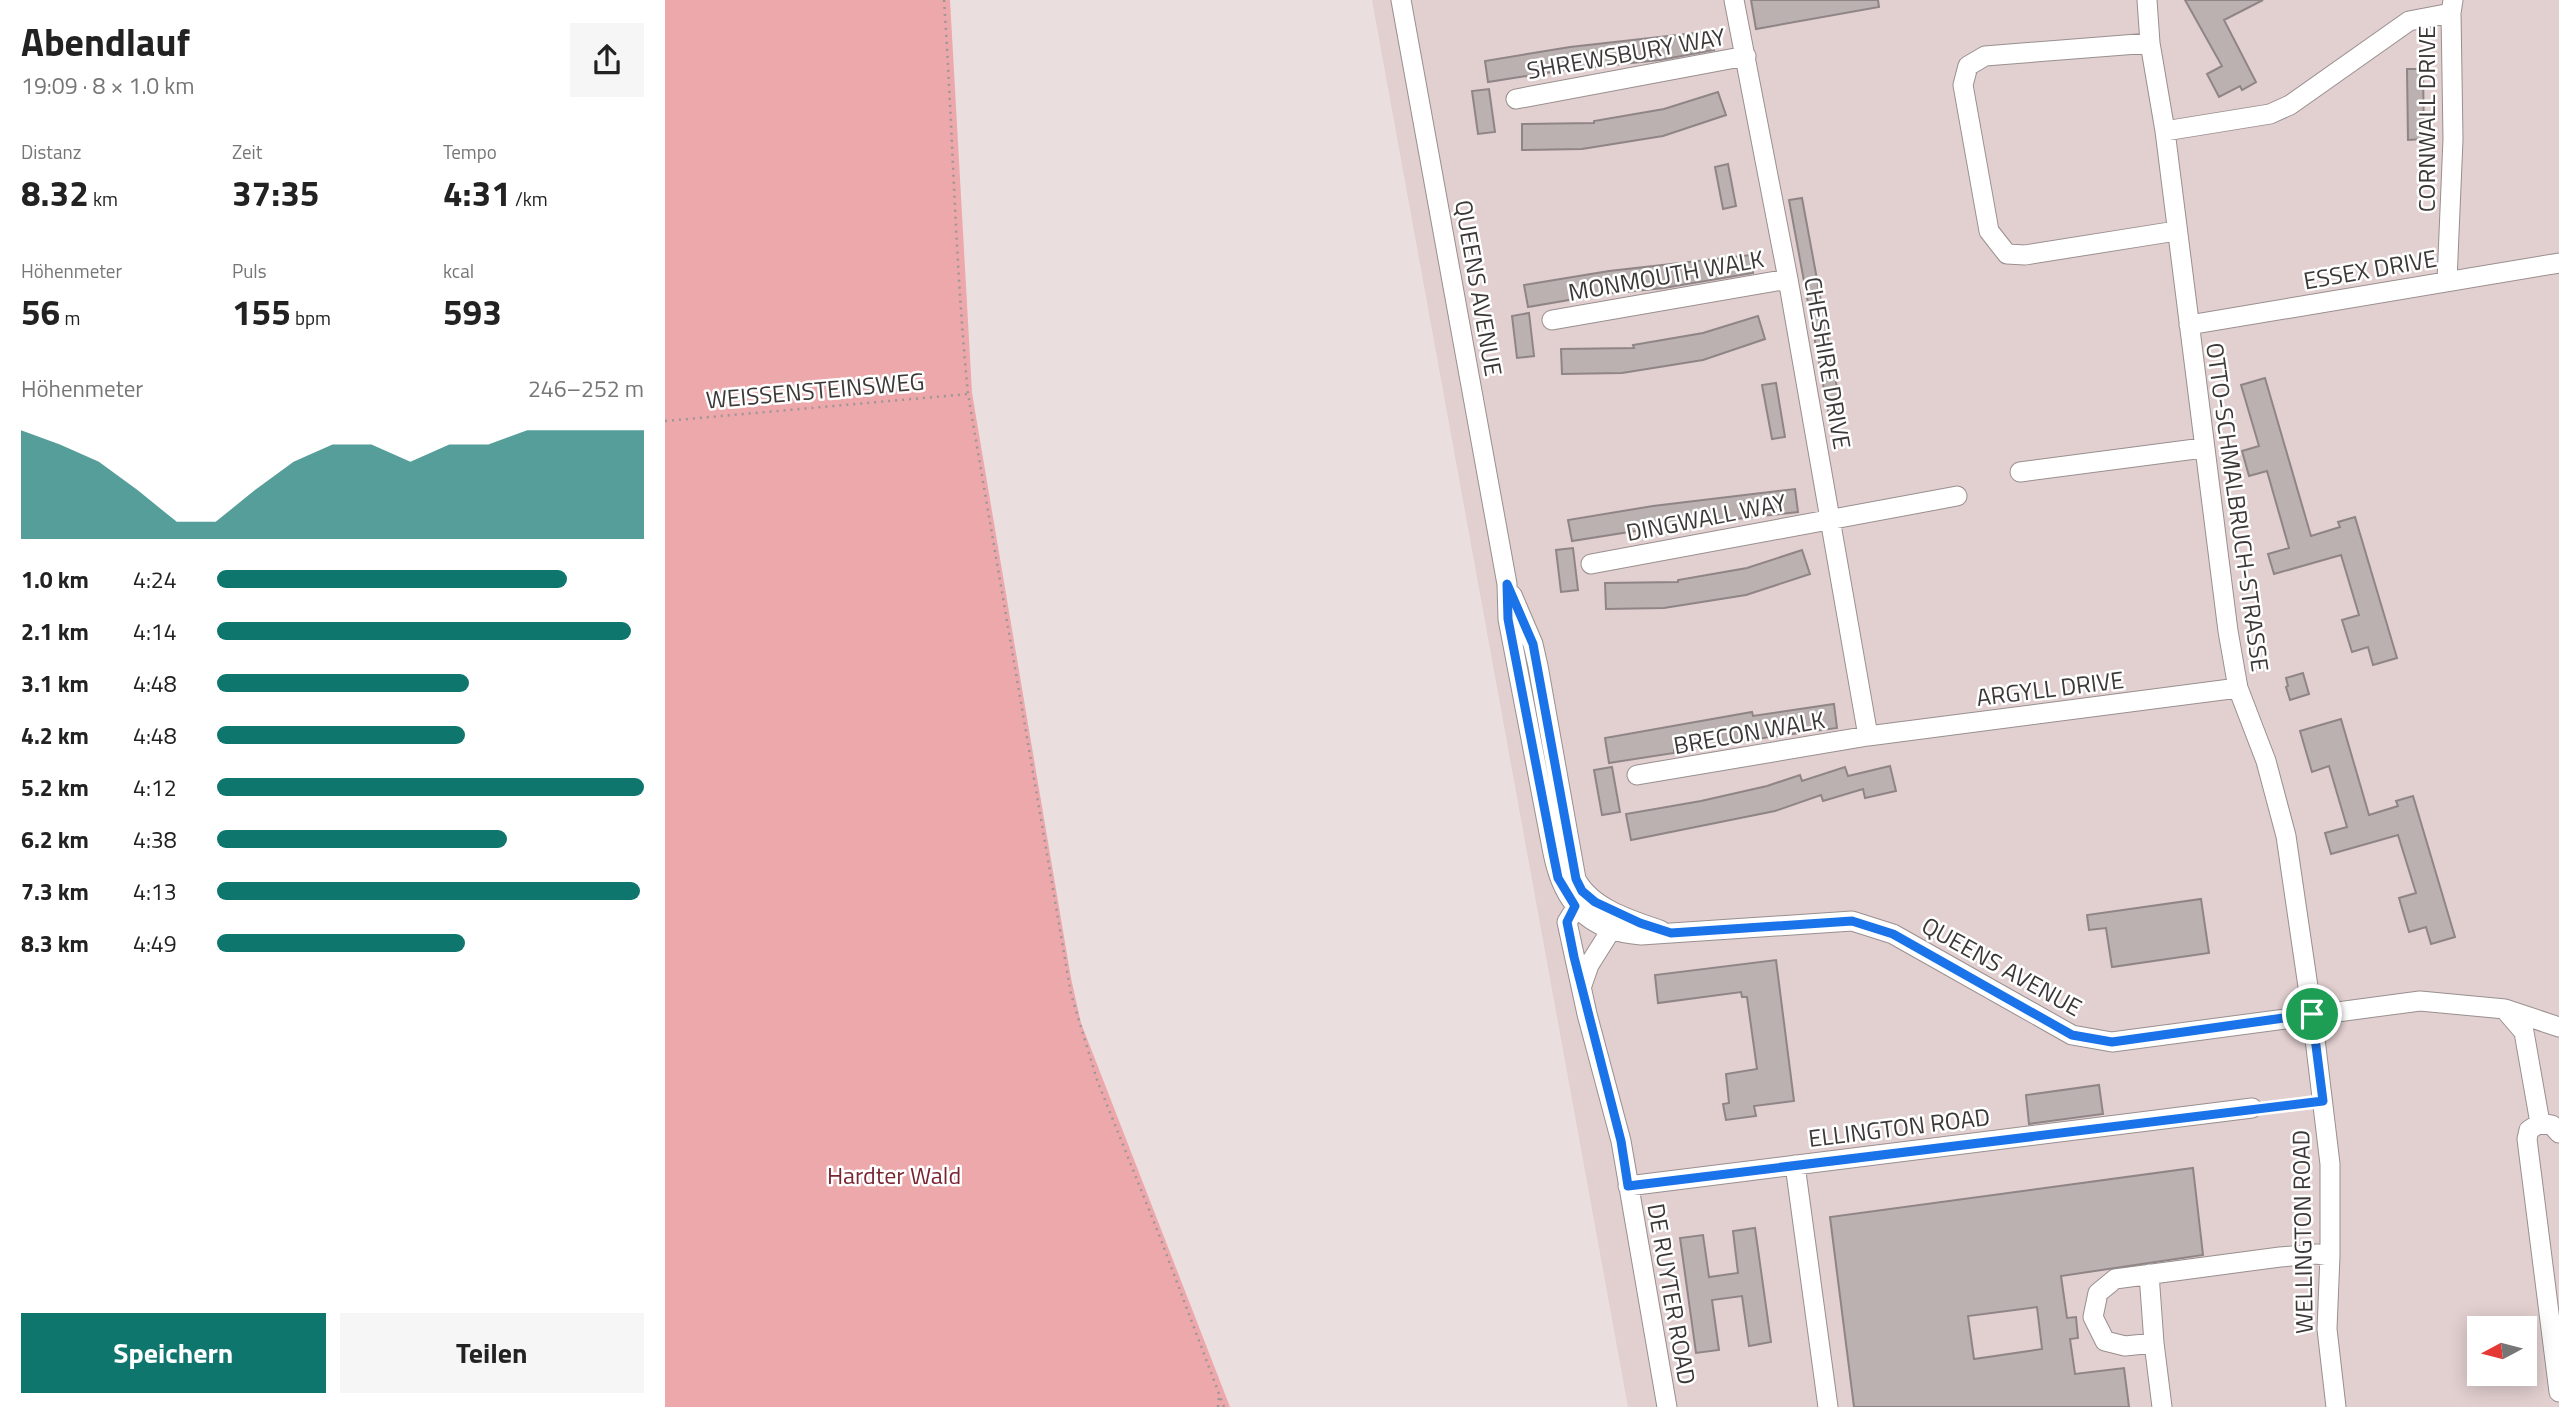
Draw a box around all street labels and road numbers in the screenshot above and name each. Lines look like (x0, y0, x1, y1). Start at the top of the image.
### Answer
street label: SHREWSBURY WAY (1524, 18, 1728, 88)
street label: CORNWALL DRIVE (2408, 26, 2444, 212)
street label: QUEENS AVENUE (1446, 197, 1512, 379)
street label: MONMOUTH WALK (1565, 240, 1767, 310)
street label: ESSEX DRIVE (2301, 240, 2439, 298)
street label: CHESHIRE DRIVE (1795, 274, 1861, 452)
street label: OTTO-SCHMALBRUCH-STRASSE (2197, 340, 2279, 674)
street label: WEISSENSTEINSWEG (704, 363, 926, 417)
street label: DINGWALL WAY (1623, 484, 1789, 550)
street label: ARGYLL DRIVE (1974, 661, 2126, 715)
street label: BRECON WALK (1671, 701, 1828, 763)
street label: QUEENS AVENUE (1915, 907, 2089, 1025)
street label: ELLINGTON ROAD (1806, 1098, 1992, 1156)
street label: WELLINGTON ROAD (2282, 1130, 2322, 1334)
street label: DE RUYTER ROAD (1638, 1201, 1706, 1387)

